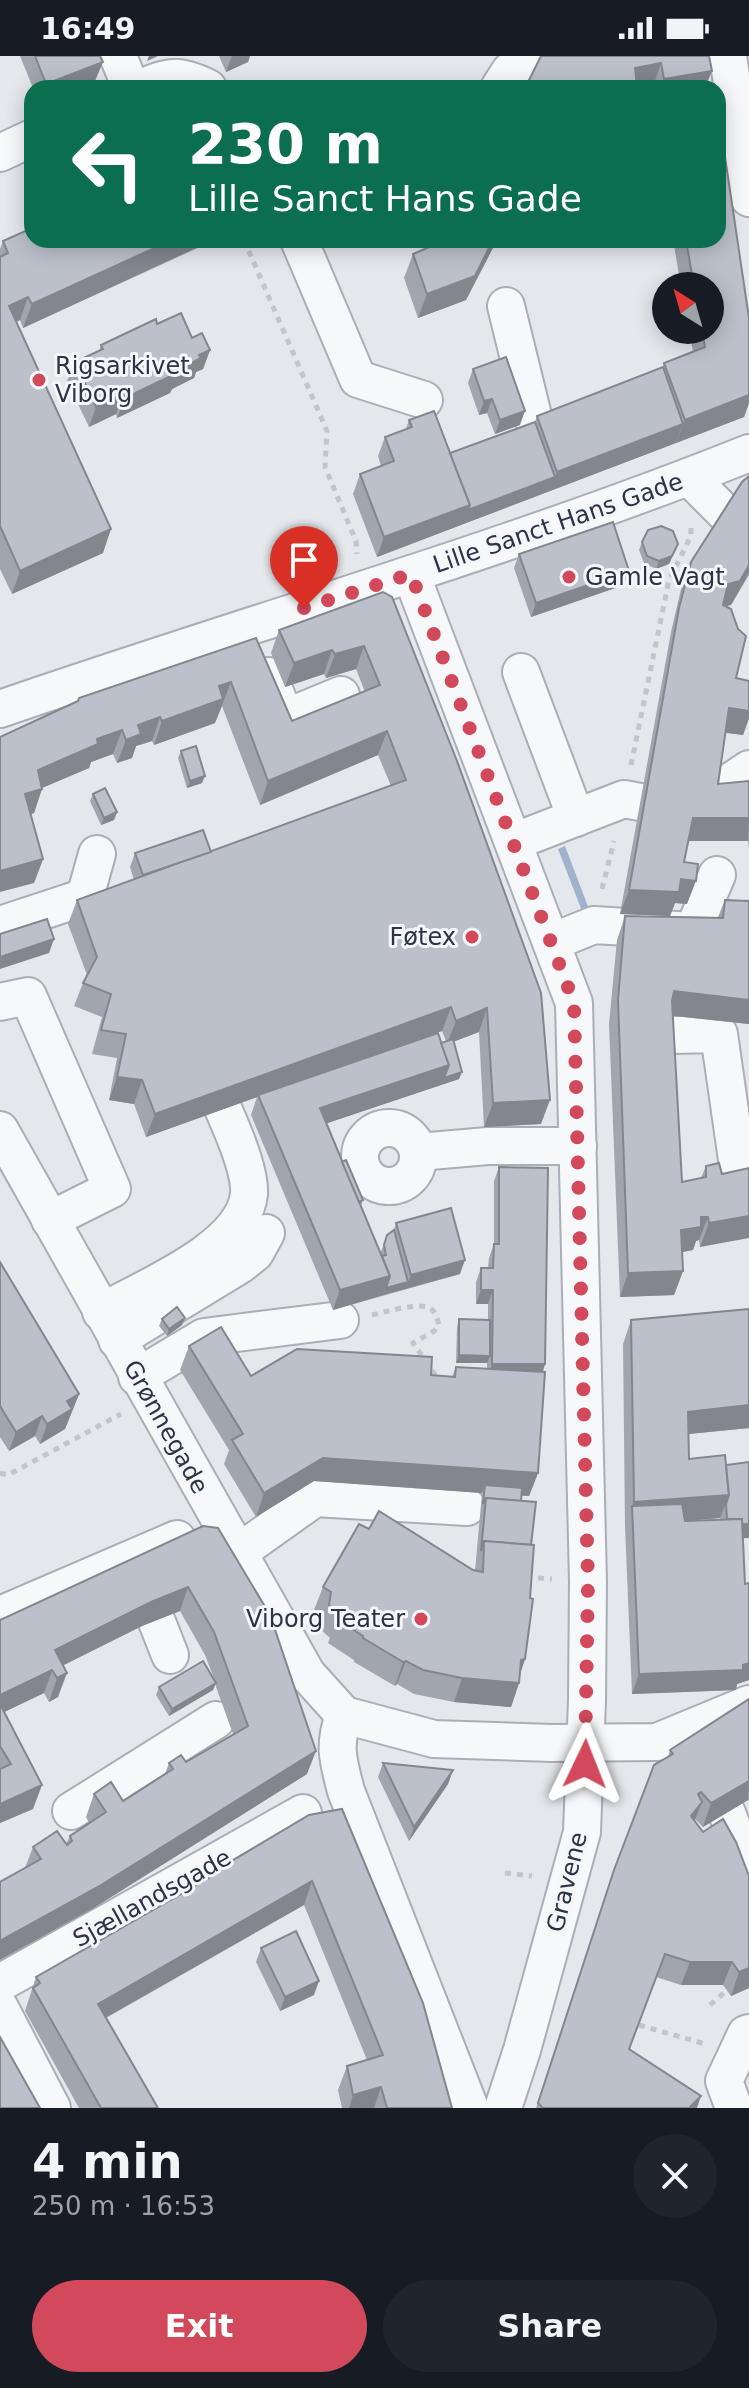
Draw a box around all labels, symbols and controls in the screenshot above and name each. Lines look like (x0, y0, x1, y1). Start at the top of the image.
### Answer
text: 16:49 (40, 11, 136, 46)
text: 230 m (188, 111, 383, 176)
icon: left (56, 112, 160, 216)
text: Lille Sanct Hans Gade (188, 178, 582, 219)
north arrow (652, 272, 724, 344)
map controls (652, 272, 724, 344)
place label: Rigsarkivet Viborg (55, 352, 190, 408)
marker: Rigsarkivet Viborg (30, 371, 48, 389)
street label: Lille Sanct Hans Gade (429, 467, 687, 579)
pin (270, 526, 338, 608)
icon: arrive (282, 538, 326, 582)
place label: Gamle Vagt (585, 563, 725, 591)
marker: Gamle Vagt (560, 568, 578, 586)
place label: Føtex (390, 923, 456, 951)
marker: Føtex (463, 928, 481, 946)
street label: Grønnegade (118, 1355, 214, 1499)
place label: Viborg Teater (246, 1605, 405, 1633)
marker: Viborg Teater (412, 1610, 430, 1628)
position arrow (543, 1722, 627, 1806)
street label: Gravene (541, 1829, 593, 1935)
street label: Sjællandsgade (68, 1843, 236, 1953)
text: 4 min (32, 2133, 183, 2189)
button: close (633, 2134, 717, 2218)
text: 250 m · 16:53 (32, 2191, 215, 2221)
button: Exit (32, 2280, 367, 2372)
button: Share (383, 2280, 717, 2372)

